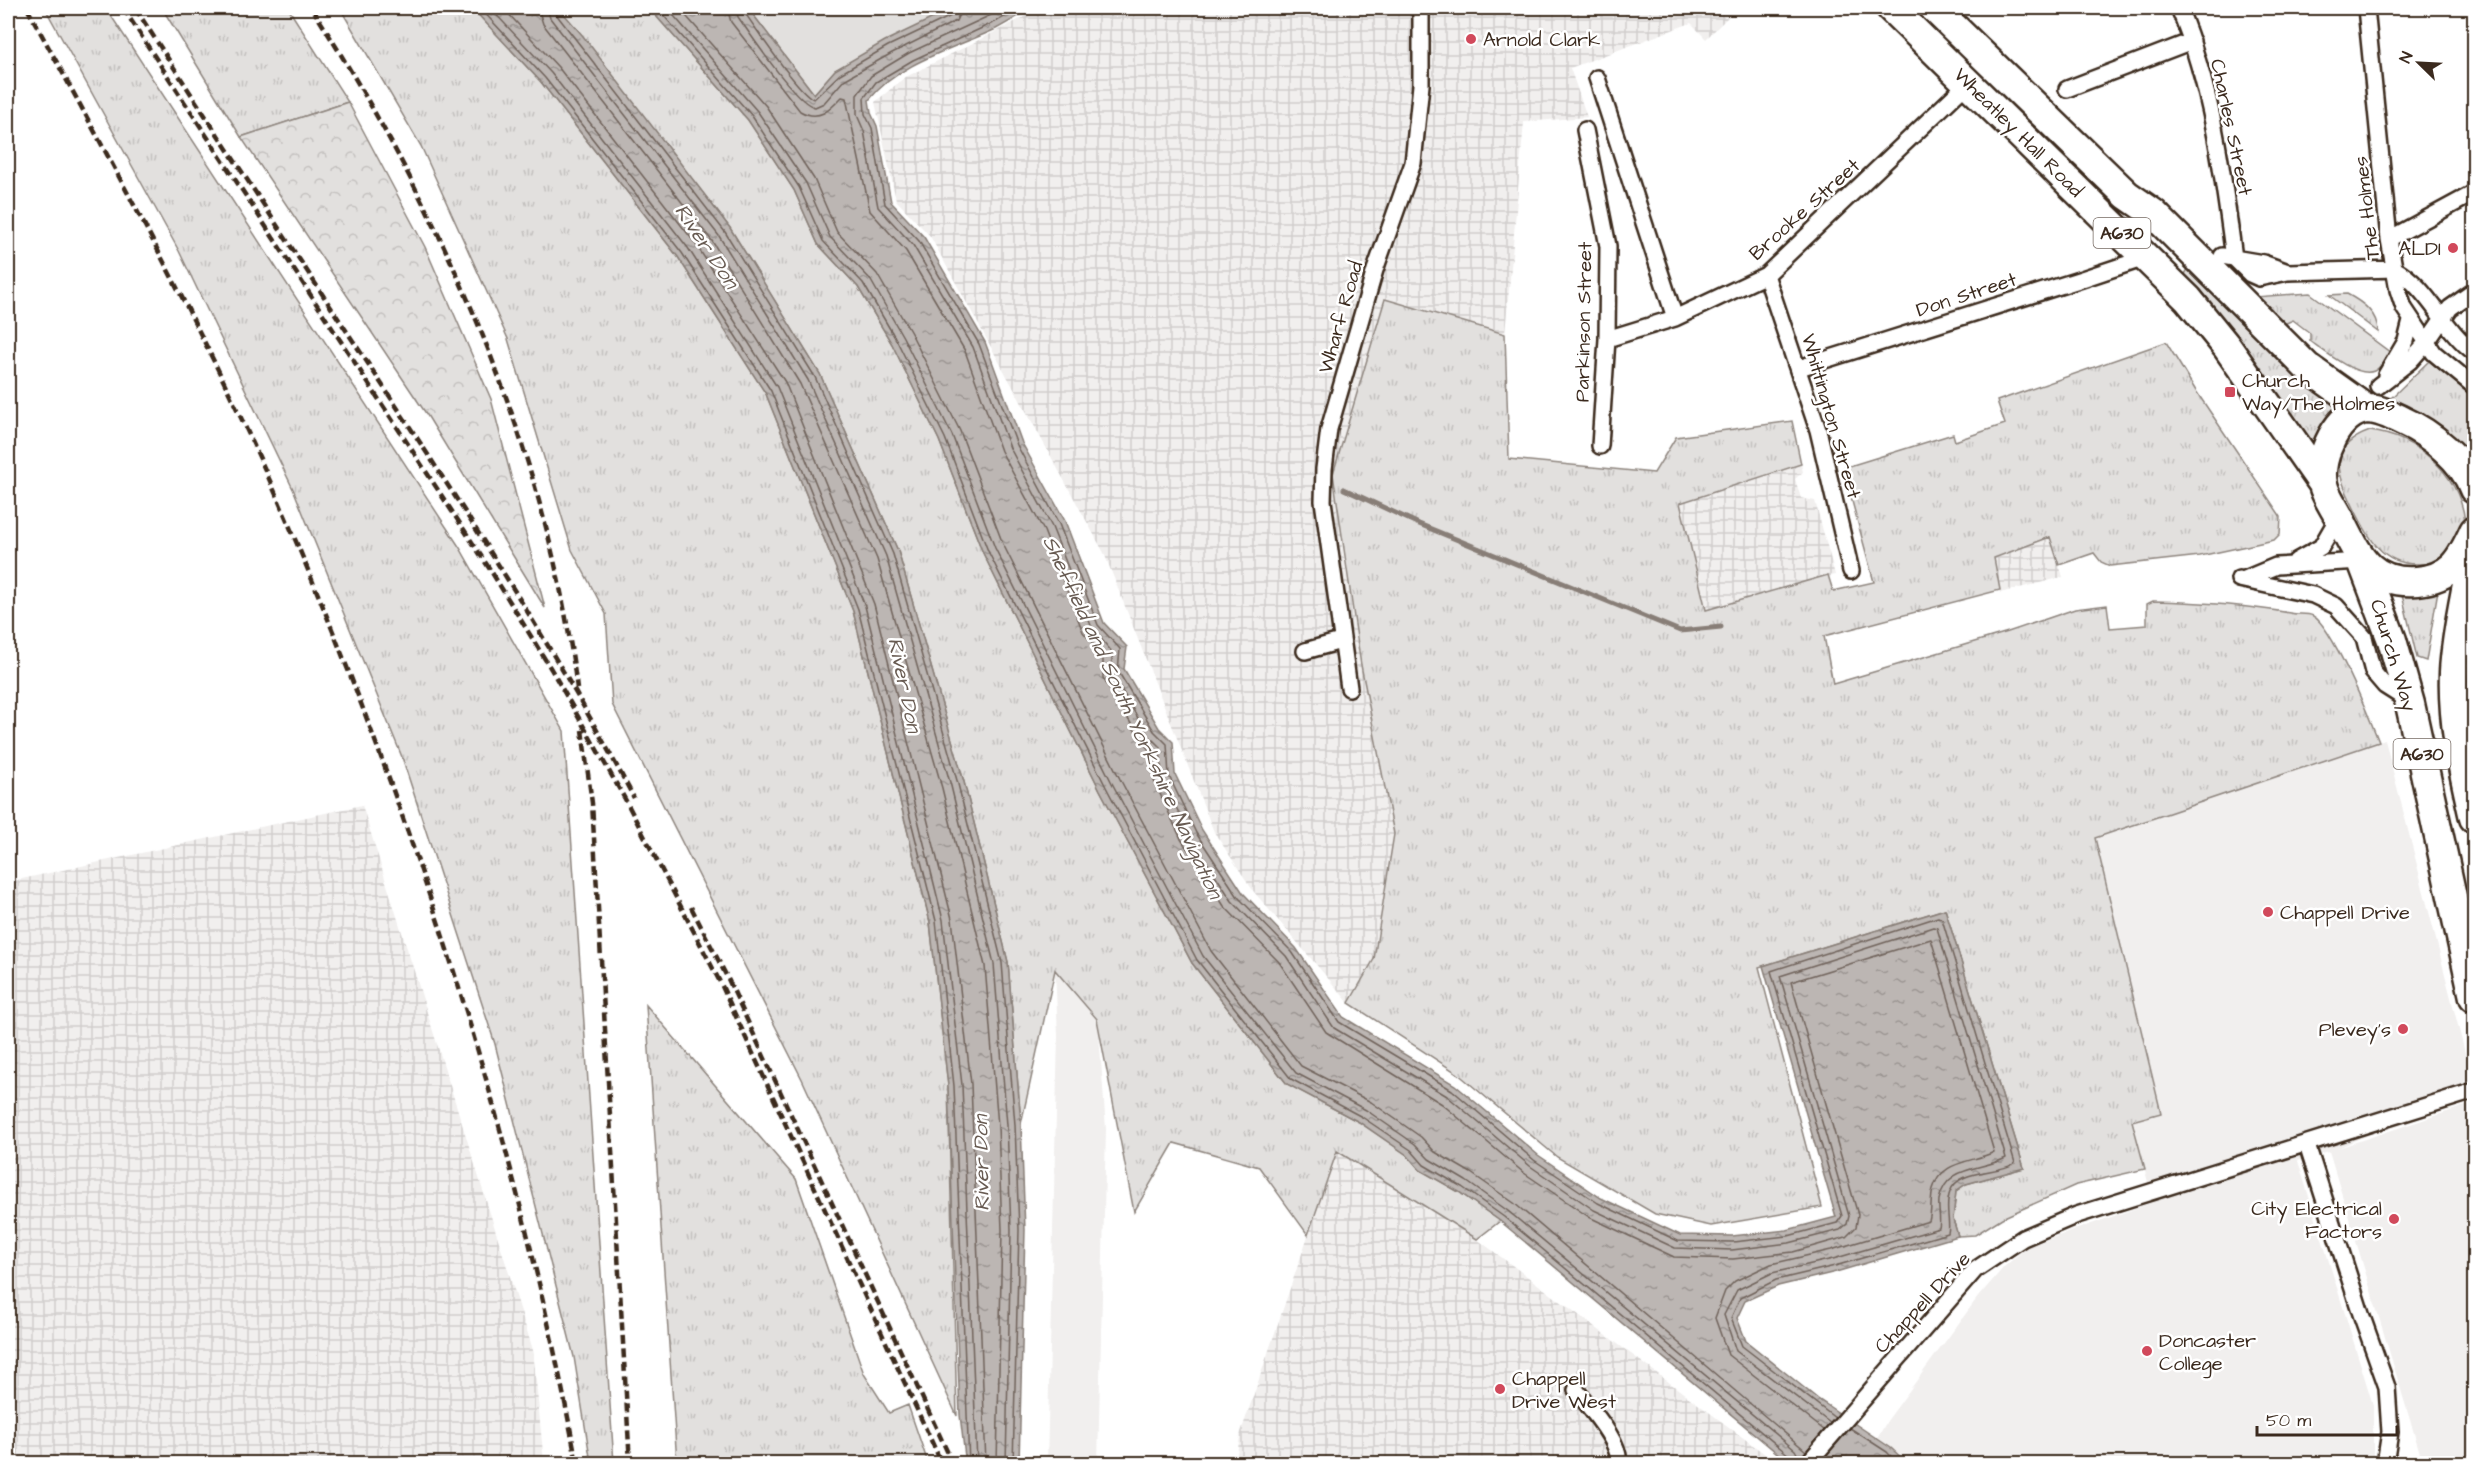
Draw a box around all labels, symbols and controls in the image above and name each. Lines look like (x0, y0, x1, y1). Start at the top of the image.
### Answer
place label: Arnold Clark (1483, 26, 1600, 54)
marker: Arnold Clark (1464, 32, 1478, 46)
north arrow (2389, 33, 2449, 93)
text: N (2394, 48, 2418, 66)
street label: Charles Street (2203, 56, 2259, 198)
street label: Wheatley Hall Road (1946, 62, 2089, 205)
street label: Brooke Street (1743, 152, 1866, 267)
street label: The Holmes (2347, 154, 2387, 261)
water label: River Don (668, 198, 746, 296)
road number: A630 (2094, 218, 2150, 248)
place label: ALDI (2398, 235, 2441, 263)
marker: ALDI (2446, 241, 2460, 255)
street label: Parkinson Street (1569, 242, 1599, 402)
street label: Wharf Road (1312, 258, 1370, 377)
street label: Don Street (1913, 266, 2020, 324)
street label: Whittington Street (1793, 331, 1868, 502)
place label: Church Way/The Holmes (2242, 367, 2395, 419)
marker: Church Way/The Holmes (2223, 385, 2237, 399)
water label: Sheffield and South Yorkshire Navigation (1035, 531, 1230, 905)
street label: Church Way (2362, 596, 2423, 715)
water label: River Don (880, 635, 929, 737)
road number: A630 (2394, 739, 2450, 769)
place label: Chappell Drive (2280, 899, 2410, 927)
marker: Chappell Drive (2261, 905, 2275, 919)
place label: Plevey's (2319, 1016, 2391, 1045)
marker: Plevey's (2396, 1022, 2410, 1036)
water label: River Don (966, 1113, 997, 1211)
place label: City Electrical Factors (2251, 1195, 2382, 1246)
marker: City Electrical Factors (2387, 1212, 2401, 1226)
street label: Chappell Drive (1868, 1246, 1977, 1360)
place label: Doncaster College (2159, 1327, 2256, 1379)
marker: Doncaster College (2140, 1344, 2154, 1358)
place label: Chappell Drive West (1512, 1365, 1616, 1416)
marker: Chappell Drive West (1493, 1382, 1507, 1396)
scale bar (2257, 1399, 2396, 1437)
text: 50 m (2266, 1408, 2311, 1433)

